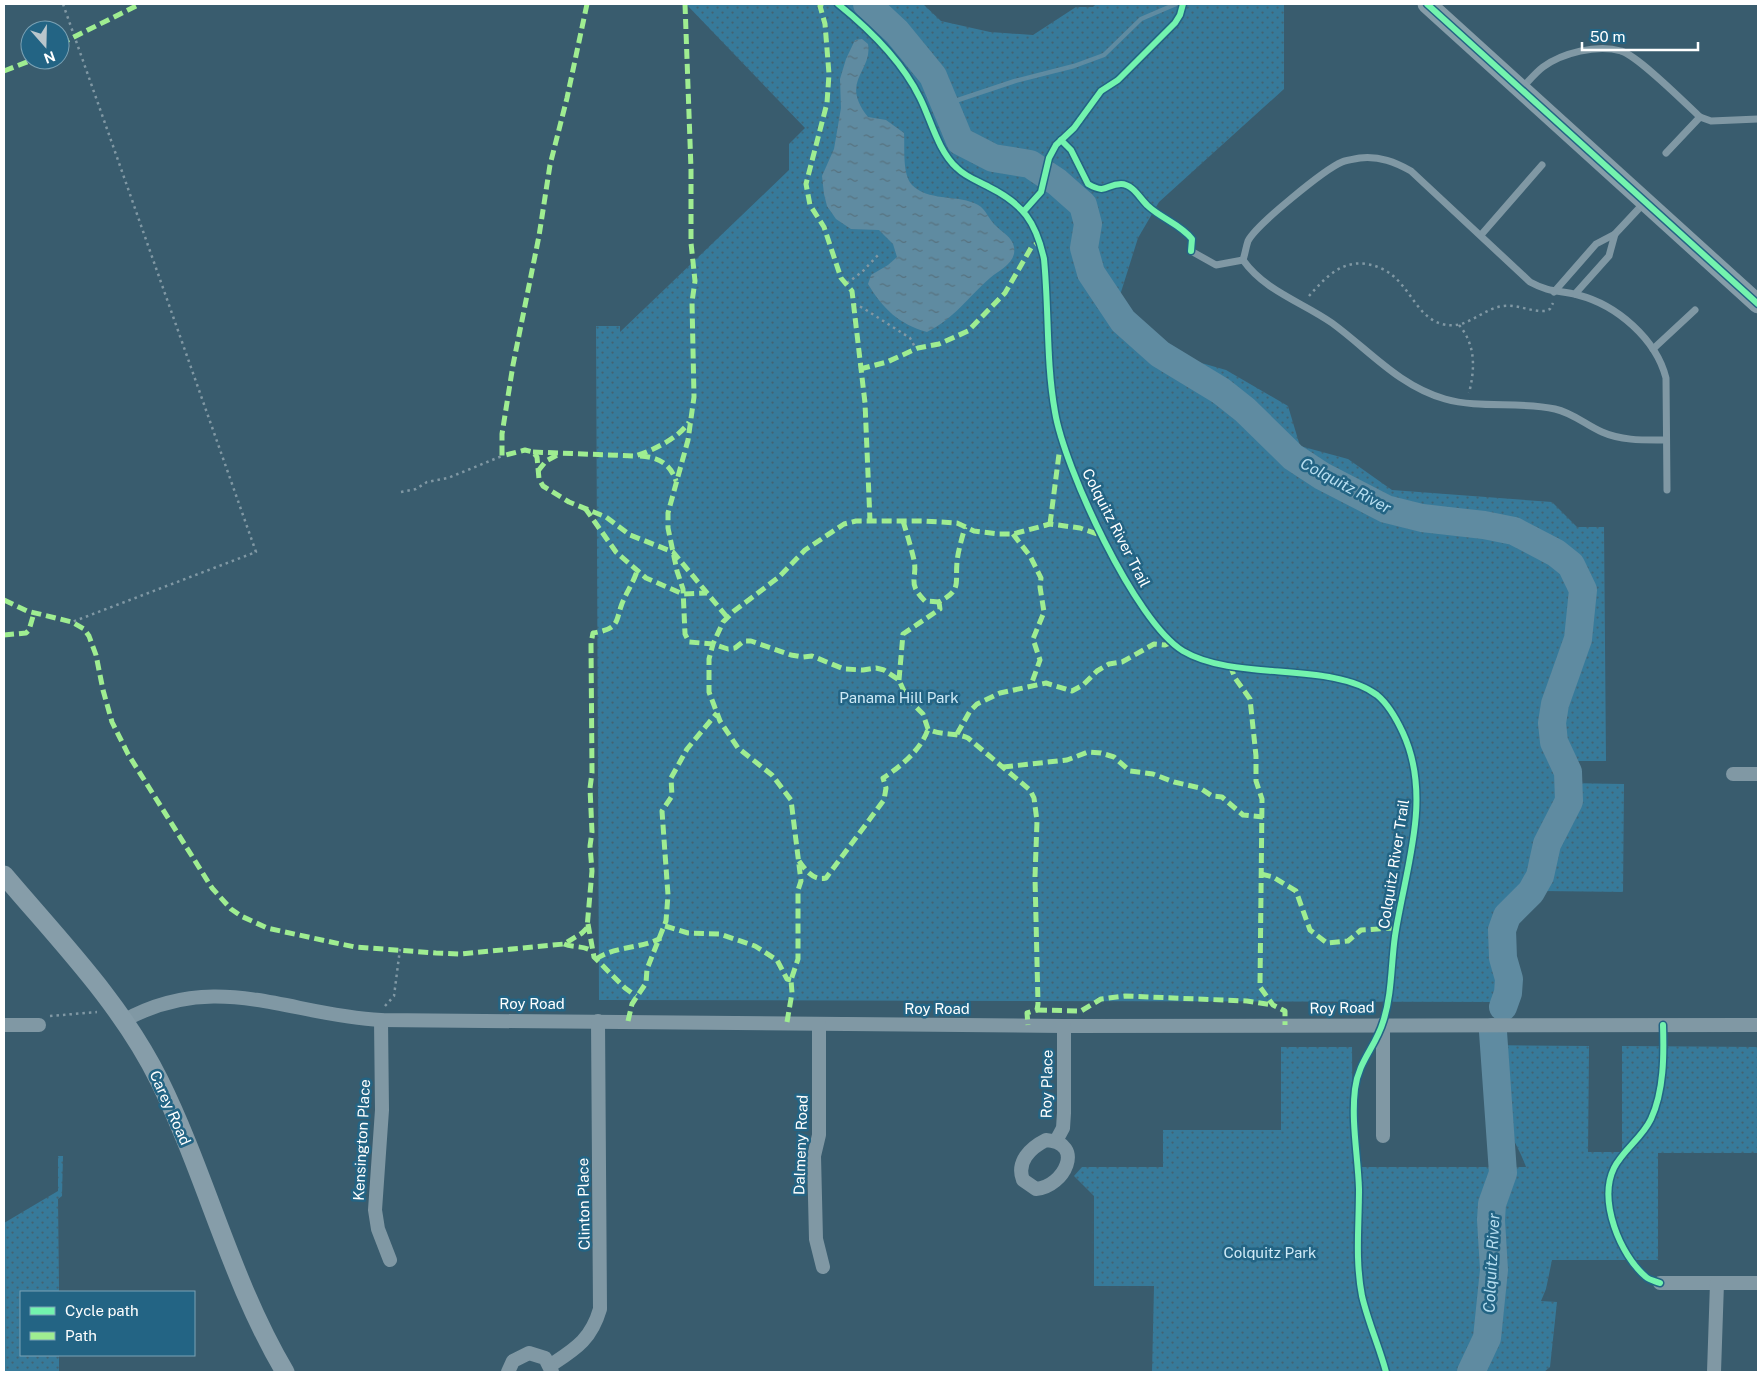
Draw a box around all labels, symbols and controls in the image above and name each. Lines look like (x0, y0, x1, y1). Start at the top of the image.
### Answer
north arrow (20, 20, 70, 70)
scale bar (1582, 20, 1698, 52)
text: 50 m (1590, 28, 1625, 45)
text: N (42, 48, 57, 67)
water label: Colquitz River (1297, 454, 1395, 518)
street label: Colquitz River Trail (1079, 466, 1154, 590)
park label: Panama Hill Park (839, 689, 959, 706)
street label: Colquitz River Trail (1375, 798, 1412, 930)
street label: Roy Road (499, 995, 565, 1012)
street label: Roy Road (1309, 998, 1375, 1017)
street label: Roy Road (904, 1000, 970, 1017)
street label: Roy Place (1037, 1049, 1056, 1119)
street label: Carey Road (146, 1068, 194, 1148)
street label: Kensington Place (350, 1079, 373, 1201)
street label: Dalmeny Road (790, 1095, 811, 1195)
street label: Clinton Place (574, 1158, 593, 1250)
water label: Colquitz River (1479, 1212, 1504, 1313)
park label: Colquitz Park (1223, 1244, 1317, 1261)
legend (20, 1291, 195, 1356)
text: Cycle path (65, 1302, 139, 1319)
text: Path (65, 1327, 97, 1344)

